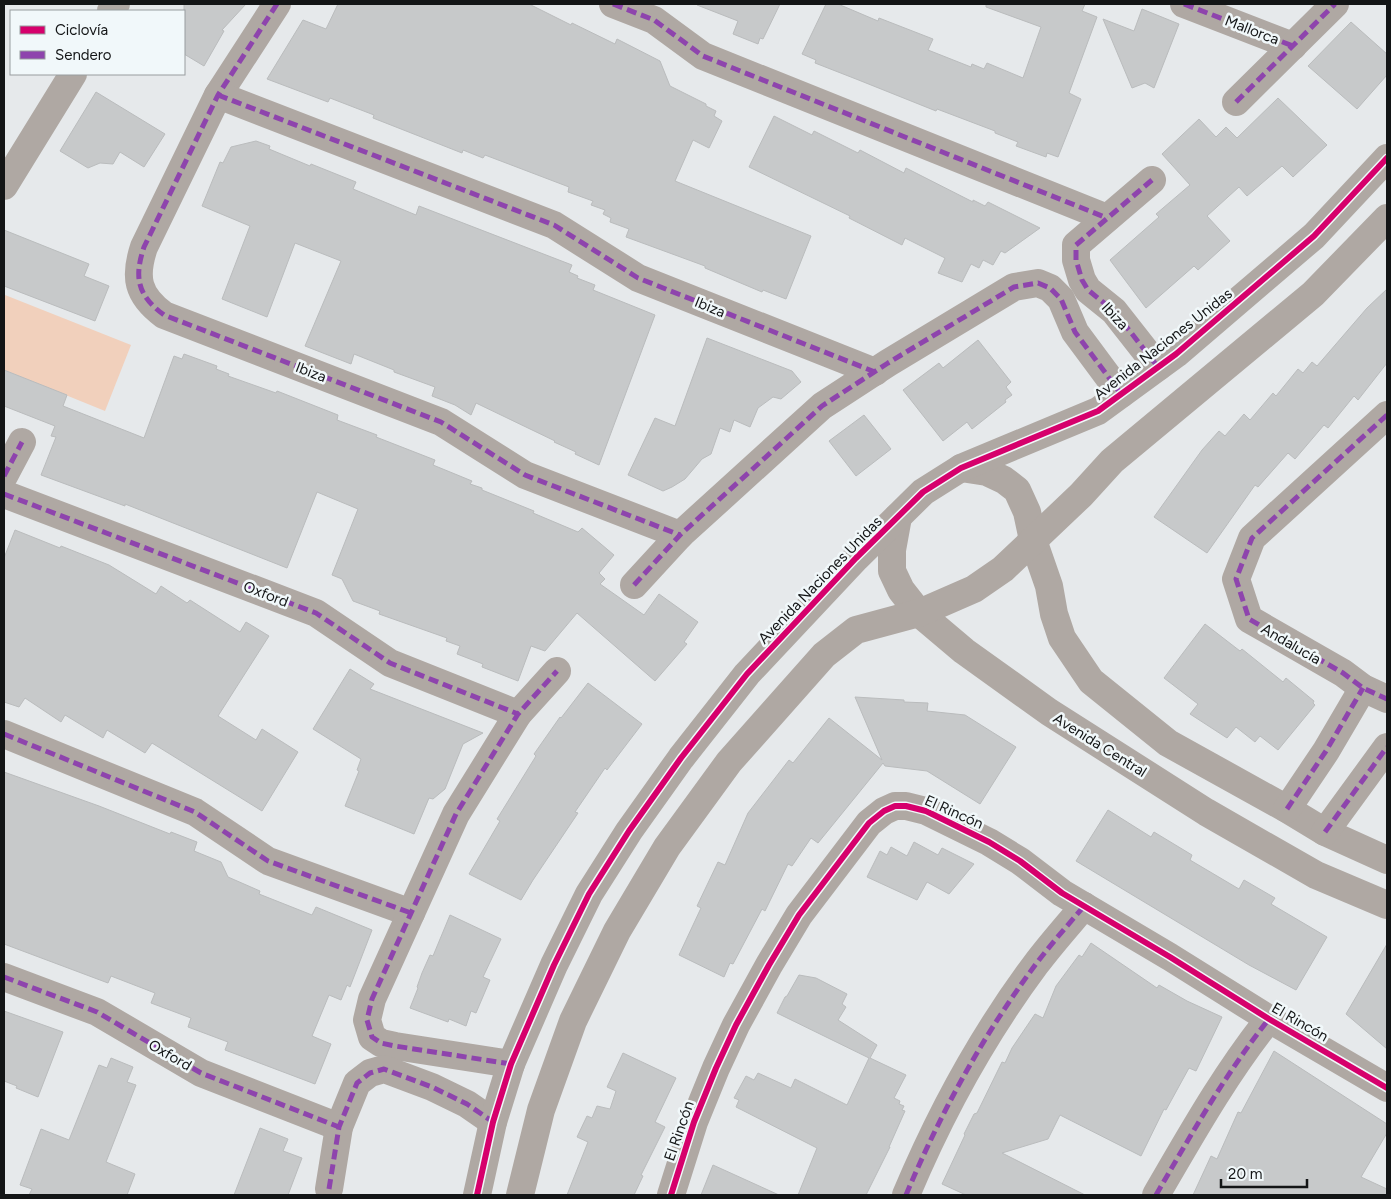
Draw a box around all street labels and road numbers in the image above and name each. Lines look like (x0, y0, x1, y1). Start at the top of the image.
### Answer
street label: Mallorca (1222, 11, 1282, 49)
street label: Avenida Naciones Unidas (1090, 284, 1236, 404)
street label: Ibiza (692, 293, 728, 321)
street label: Ibiza (1098, 298, 1132, 334)
street label: Ibiza (293, 358, 329, 386)
street label: Avenida Naciones Unidas (754, 512, 886, 648)
street label: Oxford (241, 577, 291, 611)
street label: Andalucía (1258, 620, 1324, 668)
street label: Avenida Central (1050, 709, 1150, 781)
street label: El Rincón (922, 791, 986, 833)
street label: El Rincón (1269, 999, 1331, 1045)
street label: Oxford (145, 1036, 195, 1074)
street label: El Rincón (660, 1099, 698, 1163)

